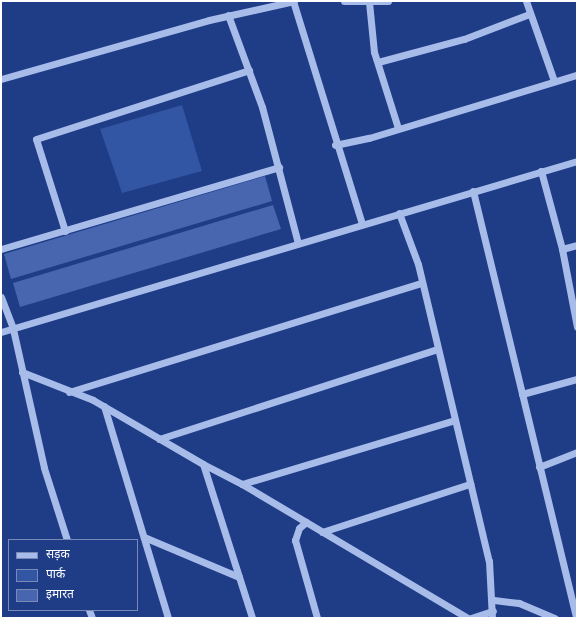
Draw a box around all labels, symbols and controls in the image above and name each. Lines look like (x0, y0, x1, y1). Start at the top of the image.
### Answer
legend (8, 539, 138, 611)
text: सड़क (46, 547, 70, 561)
text: पार्क (46, 567, 65, 581)
text: इमारत (46, 587, 74, 601)

